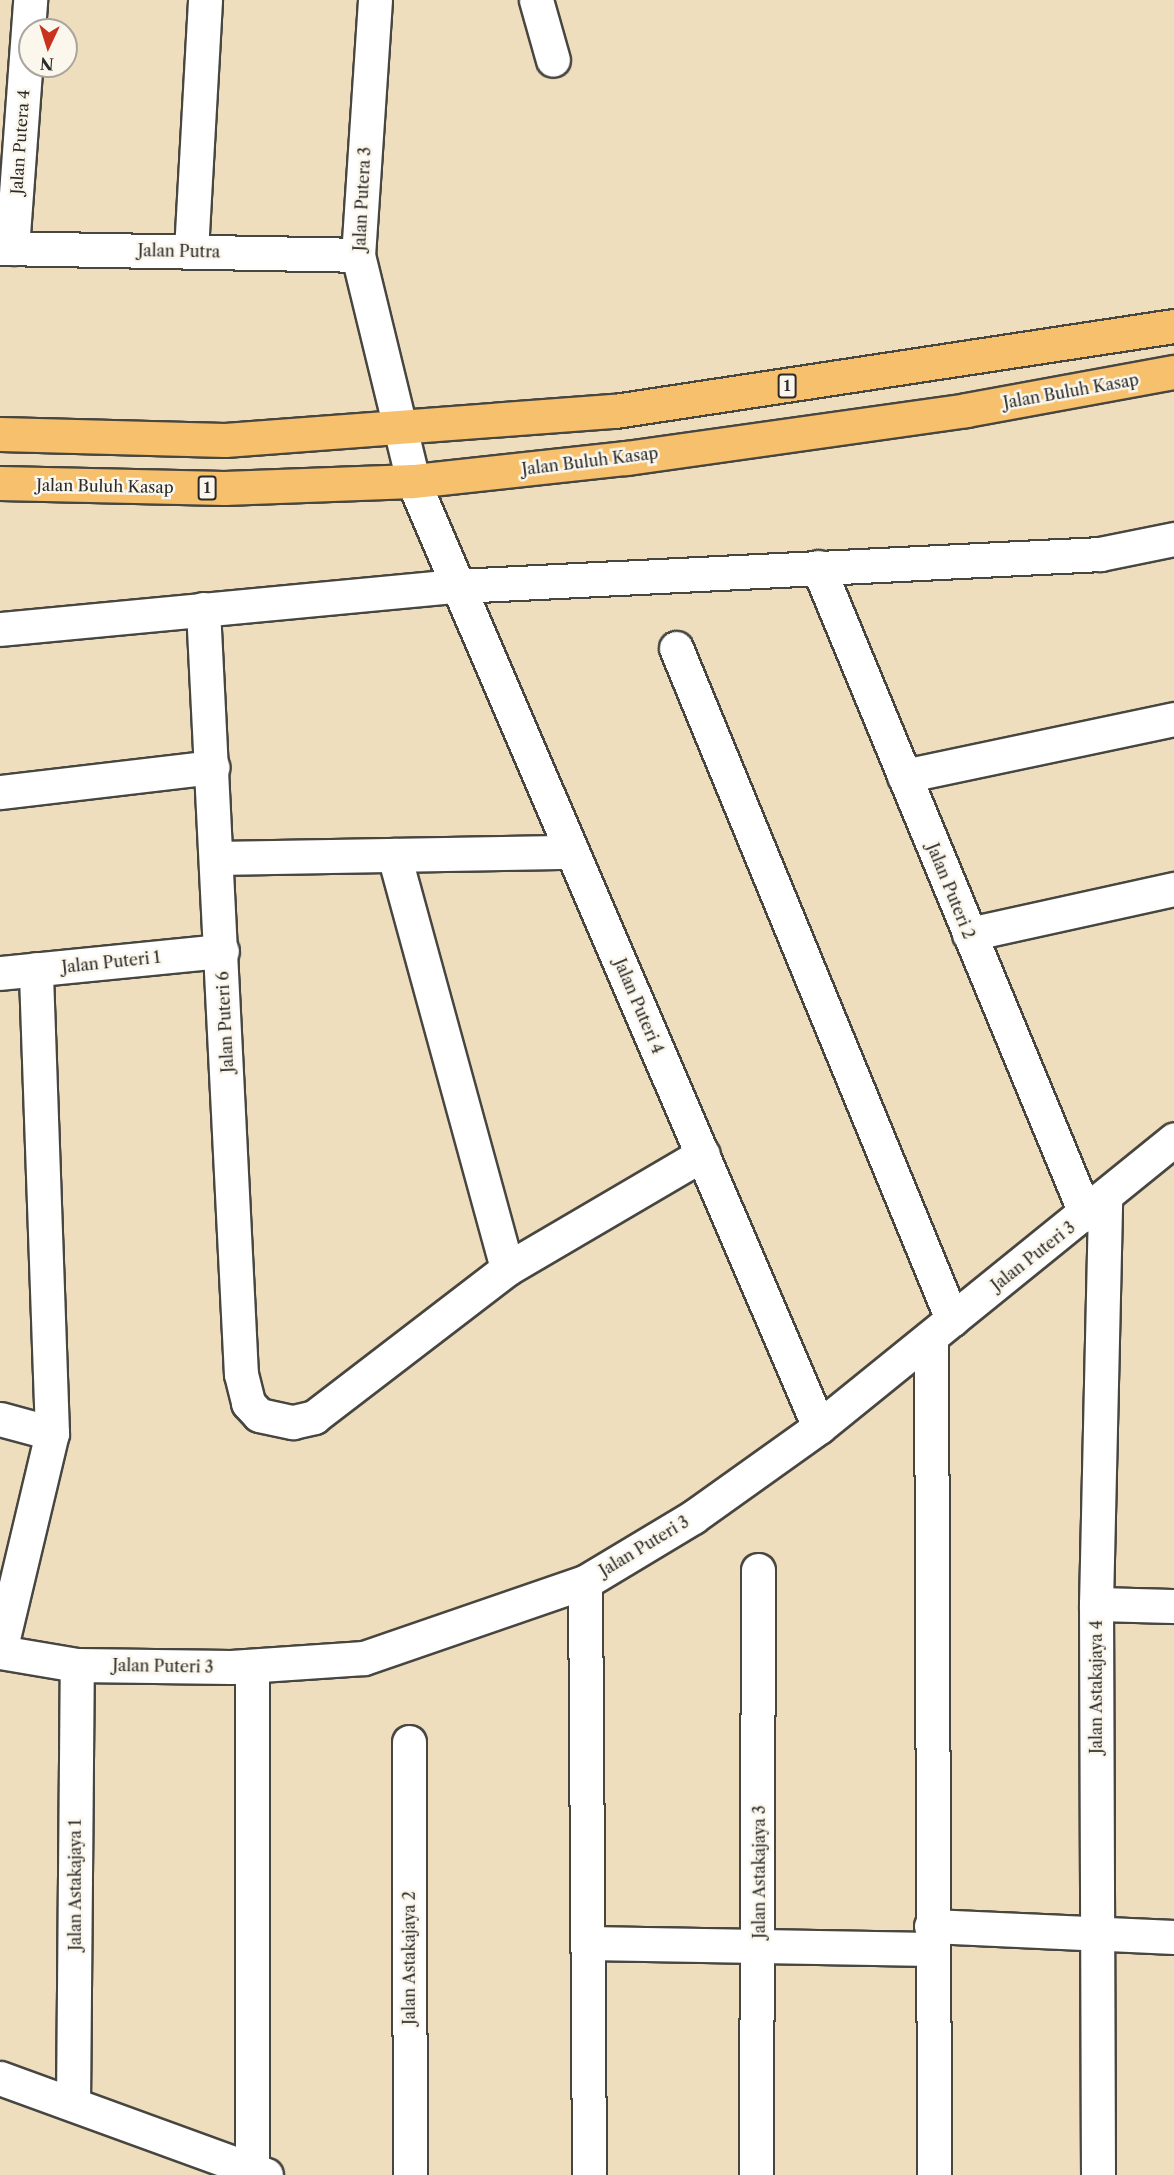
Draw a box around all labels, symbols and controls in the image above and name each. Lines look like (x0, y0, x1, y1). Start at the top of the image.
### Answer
north arrow (18, 18, 78, 78)
text: N (39, 54, 55, 74)
street label: Jalan Putera 4 (7, 89, 33, 195)
street label: Jalan Putera 3 (350, 146, 374, 252)
street label: Jalan Putra (138, 241, 220, 261)
street label: Jalan Buluh Kasap (1002, 370, 1140, 412)
road number: 1 (776, 374, 798, 398)
street label: Jalan Buluh Kasap (521, 443, 659, 479)
street label: Jalan Buluh Kasap (36, 475, 174, 497)
road number: 1 (196, 476, 218, 500)
street label: Jalan Puteri 2 (923, 840, 979, 942)
street label: Jalan Puteri 1 (61, 947, 161, 977)
street label: Jalan Puteri 4 (610, 956, 668, 1056)
street label: Jalan Puteri 6 (213, 971, 237, 1073)
street label: Jalan Puteri 3 (987, 1217, 1079, 1295)
street label: Jalan Puteri 3 (596, 1512, 692, 1580)
street label: Jalan Astakajaya 4 (1086, 1620, 1106, 1754)
street label: Jalan Puteri 3 (112, 1656, 214, 1676)
street label: Jalan Astakajaya 3 (749, 1805, 769, 1939)
street label: Jalan Astakajaya 1 (65, 1819, 85, 1951)
street label: Jalan Astakajaya 2 (399, 1891, 419, 2025)

